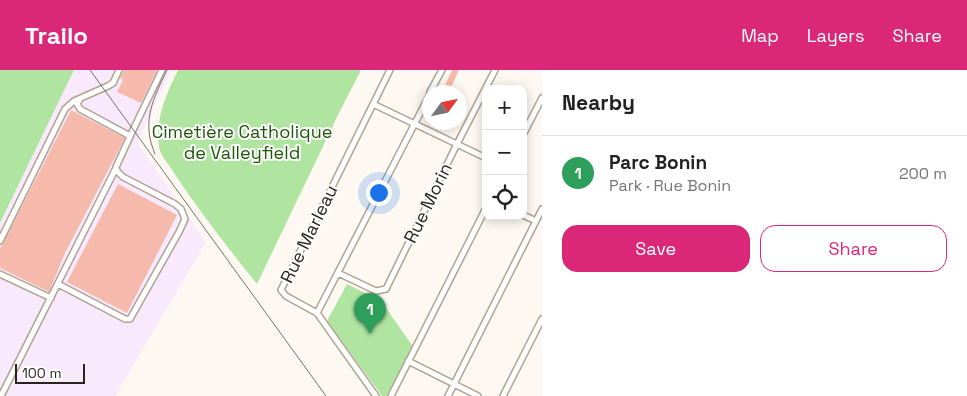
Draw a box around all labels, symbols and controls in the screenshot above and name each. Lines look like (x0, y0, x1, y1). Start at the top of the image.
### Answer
text: Trailo (25, 20, 88, 51)
text: Map (741, 24, 779, 47)
text: Layers (807, 24, 864, 47)
text: Share (892, 24, 942, 47)
north arrow (422, 85, 467, 130)
map controls (482, 85, 527, 220)
button: + (482, 85, 527, 130)
text: Nearby (562, 89, 635, 116)
park label: Cimetière Catholique de Valleyfield (152, 120, 332, 164)
button: − (482, 130, 527, 175)
text: Parc Bonin (609, 150, 707, 175)
street label: Rue Morin (398, 159, 457, 247)
text: 1 (574, 163, 582, 184)
text: 200 m (899, 163, 947, 184)
button: locate (482, 175, 527, 220)
text: Park · Rue Bonin (609, 175, 731, 196)
your location (366, 180, 392, 206)
street label: Rue Marleau (275, 181, 342, 287)
button: Save (562, 225, 750, 272)
button: Share (760, 225, 947, 272)
pin: 1 (354, 293, 386, 334)
scale bar (15, 361, 85, 384)
text: 100 m (22, 364, 61, 382)

